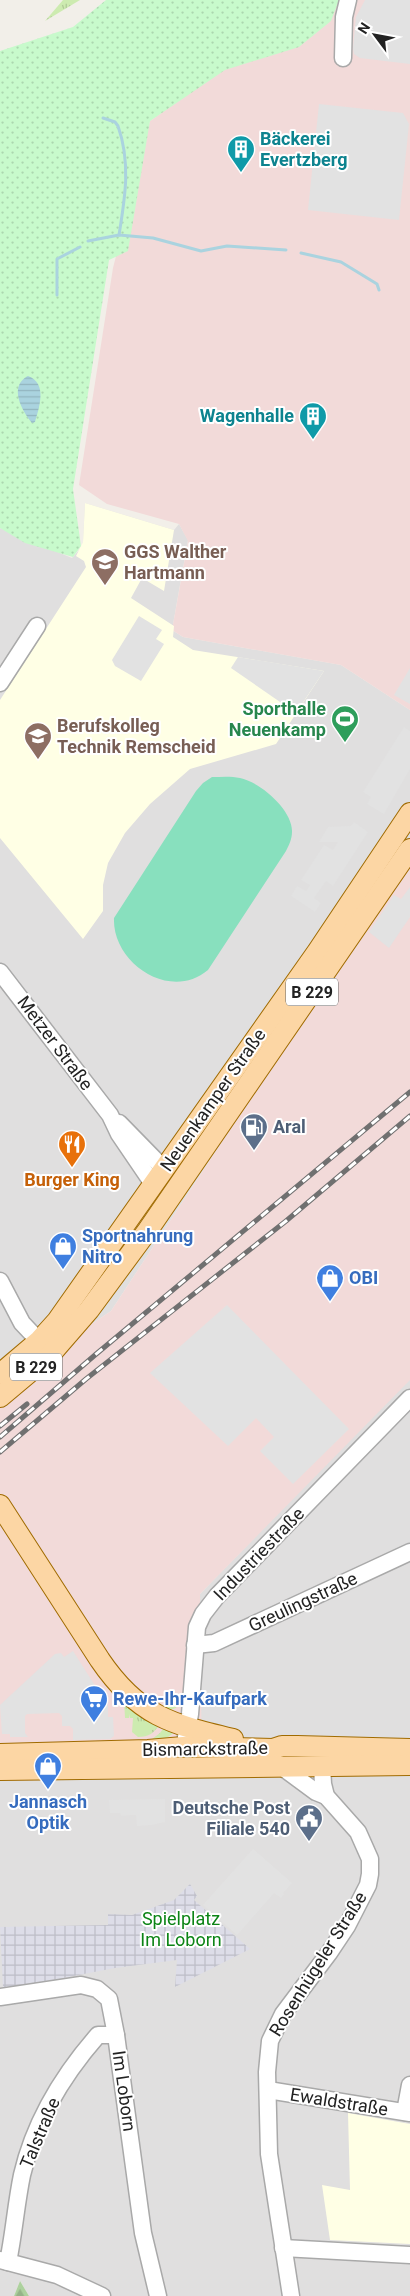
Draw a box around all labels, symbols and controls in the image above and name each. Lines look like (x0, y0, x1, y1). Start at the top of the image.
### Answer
north arrow (350, 10, 400, 60)
text: N (355, 20, 373, 37)
place label: Bäckerei Evertzberg (260, 128, 347, 170)
building icon: Bäckerei Evertzberg (226, 134, 256, 173)
building icon: Wagenhalle (298, 401, 328, 440)
place label: Wagenhalle (200, 405, 294, 426)
place label: GGS Walther Hartmann (124, 541, 227, 583)
school or university icon: GGS Walther Hartmann (90, 547, 120, 586)
place label: Sporthalle Neuenkamp (229, 698, 326, 740)
sports icon: Sporthalle Neuenkamp (330, 704, 360, 743)
place label: Berufskolleg Technik Remscheid (57, 715, 216, 757)
school or university icon: Berufskolleg Technik Remscheid (23, 721, 53, 760)
road number: B 229 (286, 979, 338, 1006)
street label: Metzer Straße (13, 991, 98, 1094)
street label: Neuenkamper Straße (155, 1024, 270, 1175)
fuel station icon: Aral (239, 1112, 269, 1151)
place label: Aral (273, 1116, 306, 1137)
restaurant icon: Burger King (57, 1129, 87, 1168)
place label: Burger King (24, 1169, 120, 1190)
place label: Sportnahrung Nitro (82, 1225, 193, 1267)
shop icon: Sportnahrung Nitro (48, 1231, 78, 1270)
shop icon: OBI (315, 1263, 345, 1302)
place label: OBI (349, 1267, 378, 1288)
road number: B 229 (10, 1354, 62, 1380)
street label: Industriestraße (209, 1503, 308, 1604)
street label: Greulingstraße (245, 1567, 360, 1636)
supermarket icon: Rewe-Ihr-Kaufpark (79, 1684, 109, 1723)
place label: Rewe-Ihr-Kaufpark (113, 1688, 267, 1709)
street label: Bismarckstraße (142, 1737, 268, 1760)
shop icon: Jannasch Optik (33, 1751, 63, 1790)
place label: Jannasch Optik (9, 1791, 87, 1833)
place label: Deutsche Post Filiale 540 (173, 1797, 290, 1839)
public building icon: Deutsche Post Filiale 540 (294, 1803, 324, 1842)
street label: Rosenhügeler Straße (265, 1888, 371, 2040)
park label: Spielplatz Im Loborn (140, 1908, 222, 1950)
street label: Im Loborn (108, 2049, 141, 2133)
street label: Ewaldstraße (289, 2083, 390, 2120)
street label: Talstraße (15, 2094, 64, 2171)

